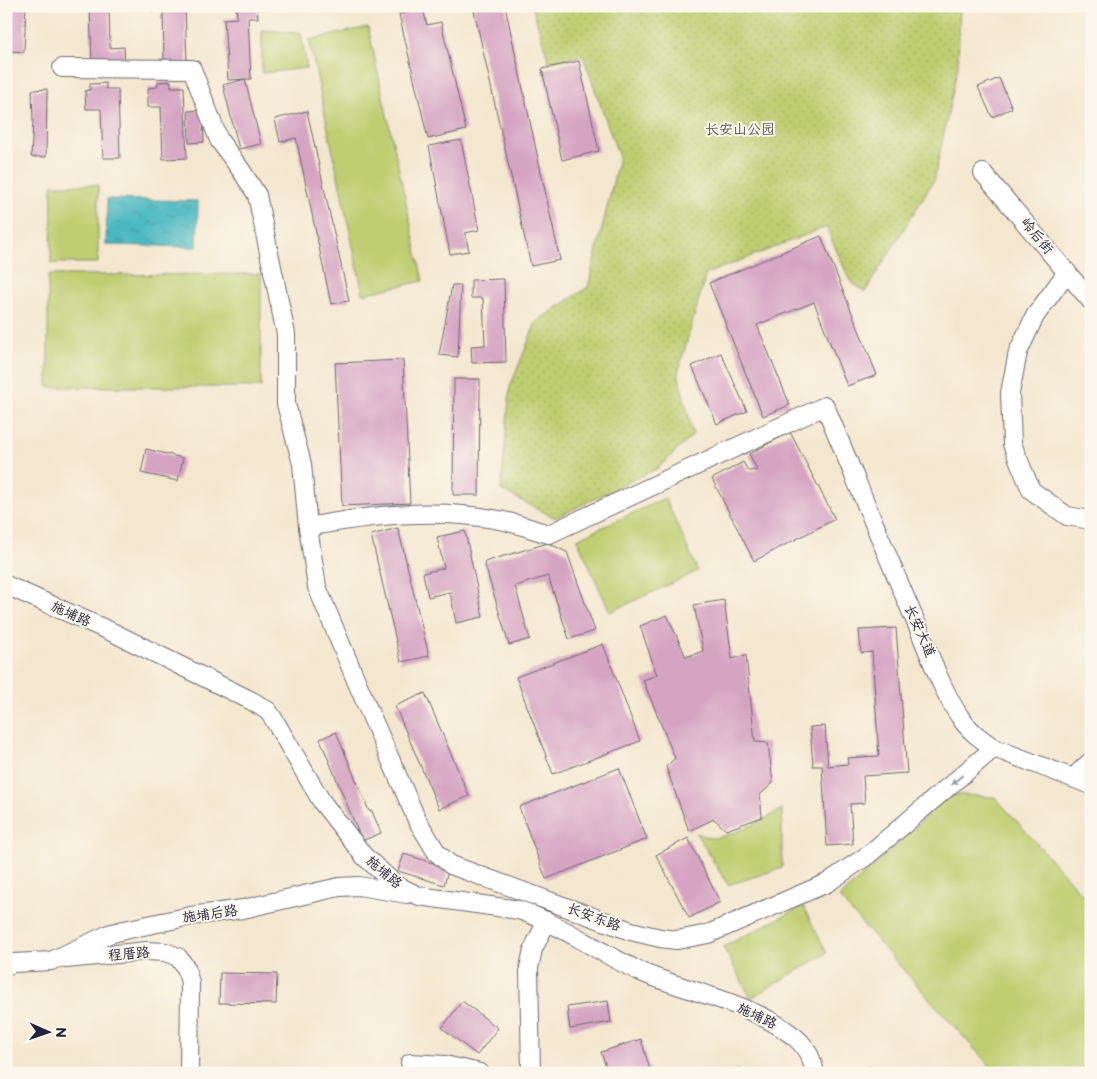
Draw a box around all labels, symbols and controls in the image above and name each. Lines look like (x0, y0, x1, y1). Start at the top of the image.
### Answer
park label: 长安山公园 (705, 121, 775, 138)
street label: 岭后街 (1017, 214, 1057, 258)
street label: 施埔路 (48, 598, 94, 630)
street label: 长安大道 (901, 602, 939, 660)
one-way arrow (951, 774, 964, 785)
street label: 施埔路 (362, 852, 406, 892)
street label: 长安东路 (565, 899, 623, 935)
street label: 施埔后路 (181, 902, 239, 926)
street label: 程厝路 (107, 944, 151, 964)
street label: 施埔路 (734, 999, 780, 1033)
north arrow (22, 1006, 72, 1056)
text: N (52, 1027, 69, 1038)

